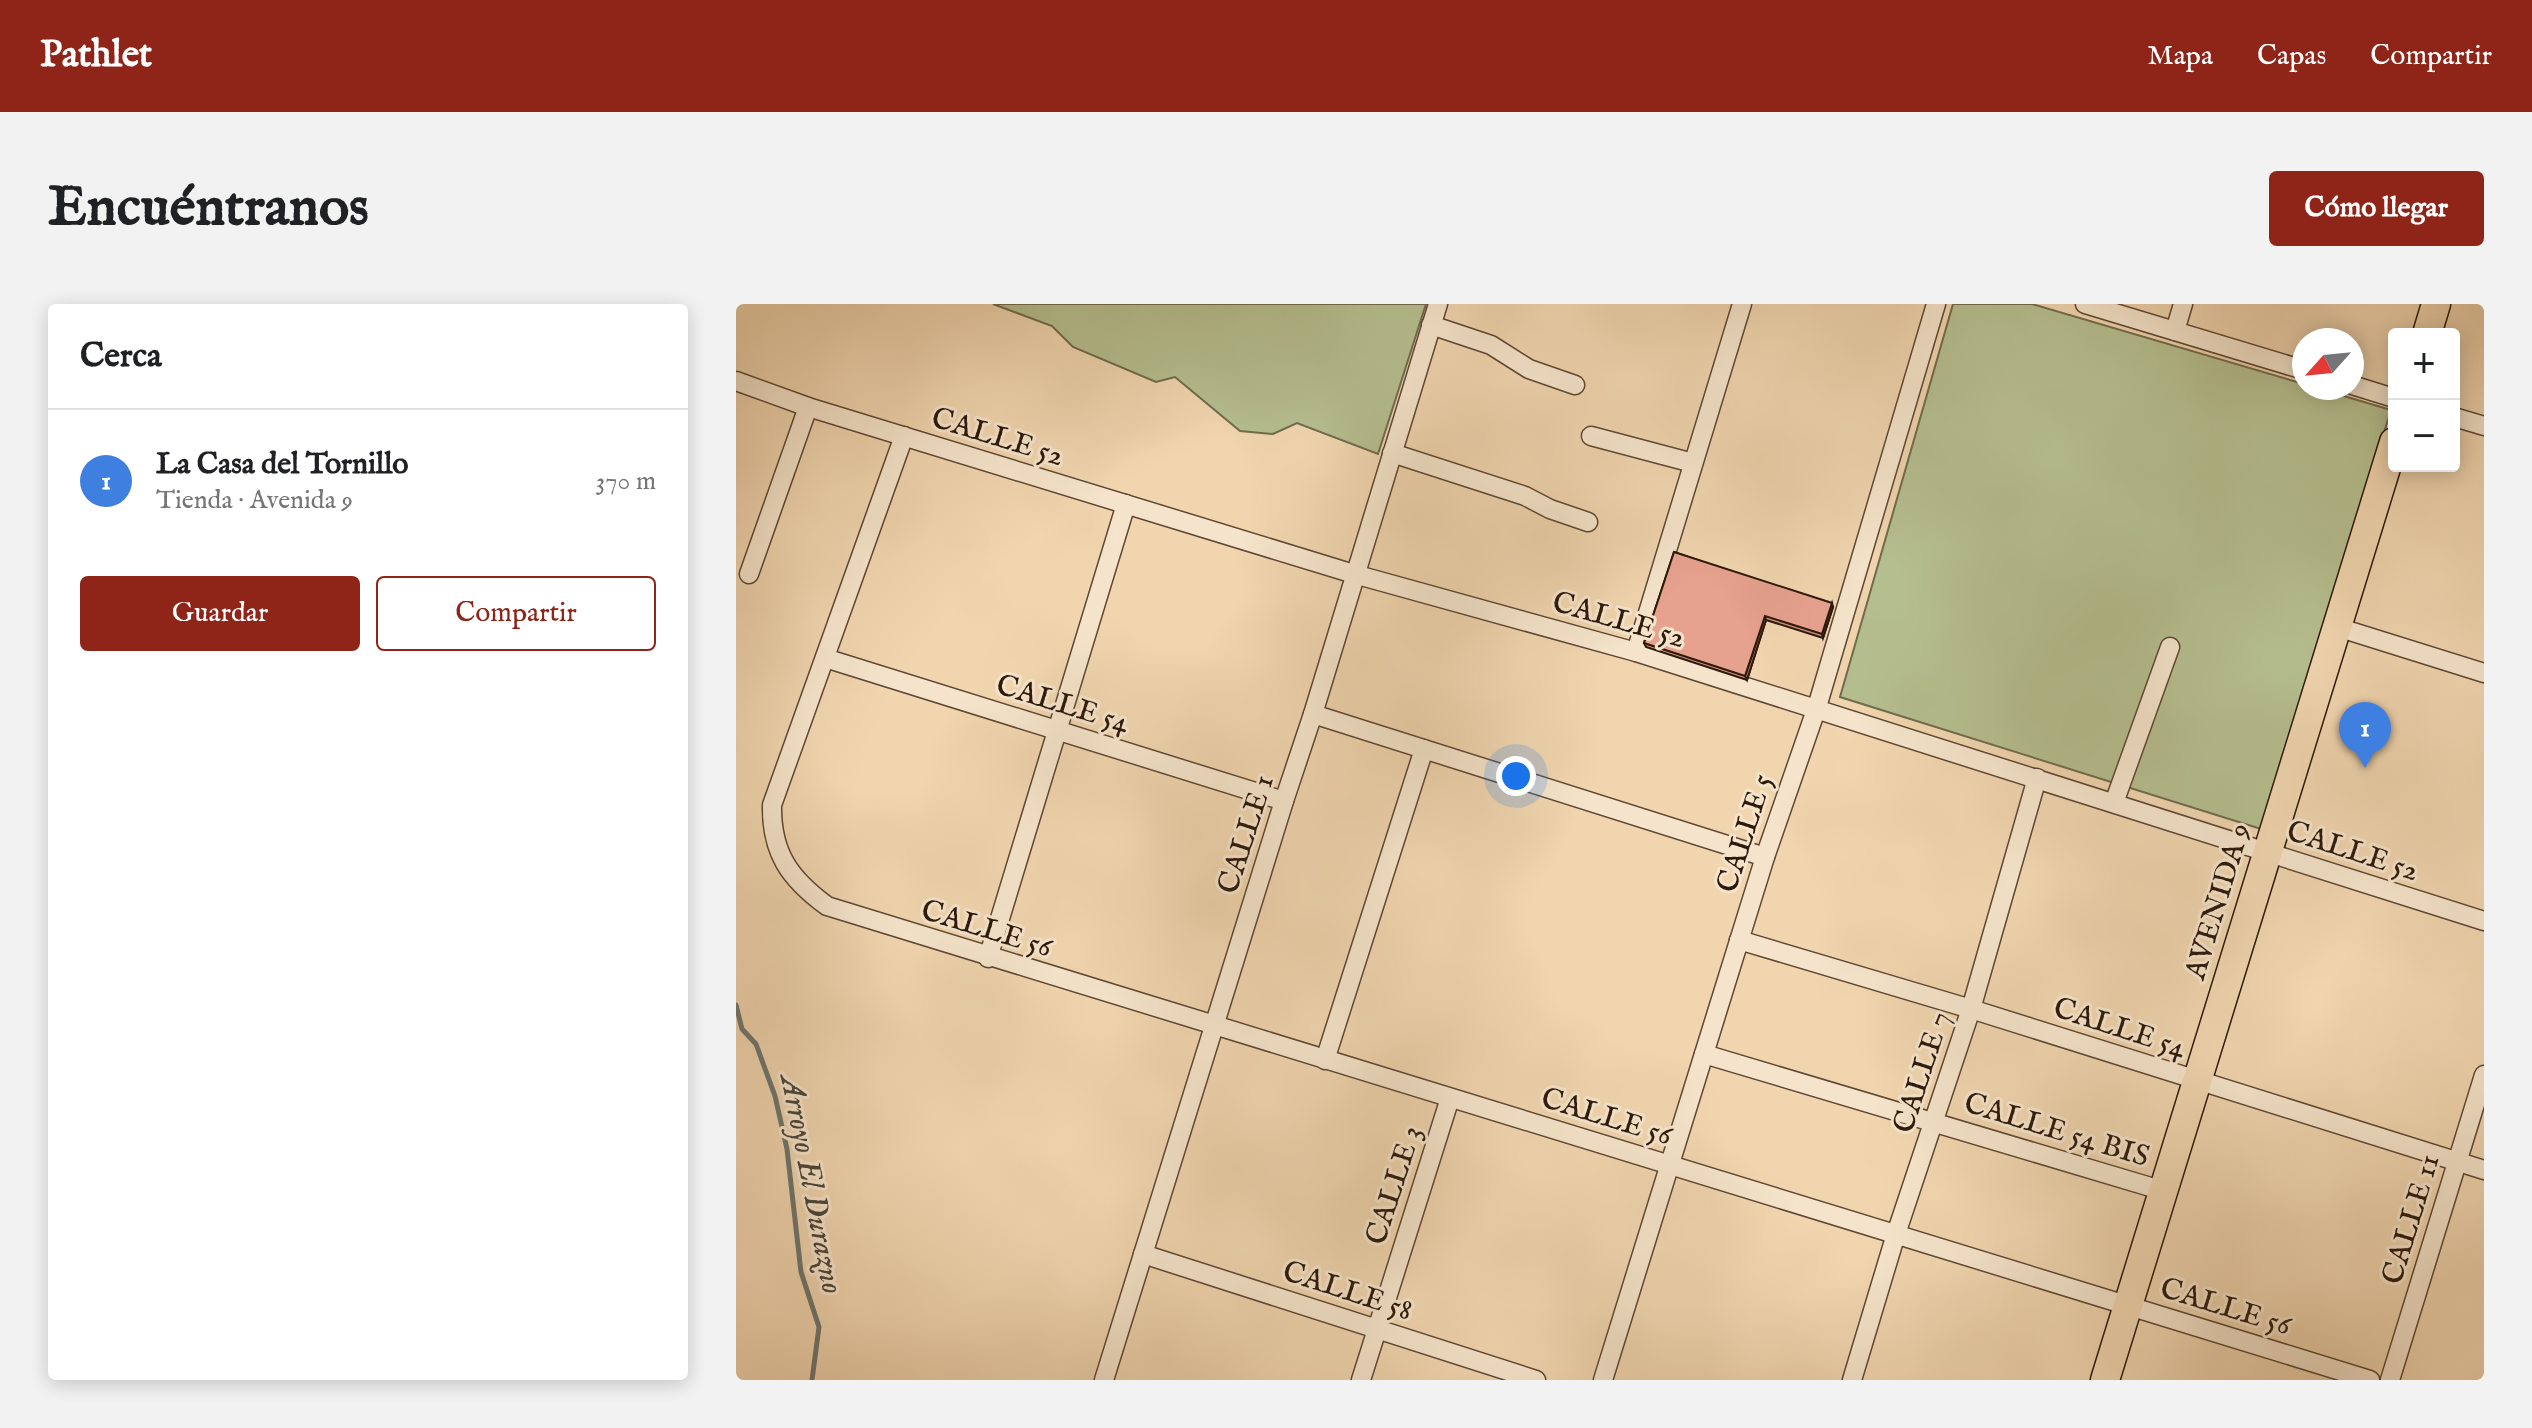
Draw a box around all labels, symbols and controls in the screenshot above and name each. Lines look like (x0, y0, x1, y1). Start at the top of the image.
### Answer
text: Pathlet (40, 32, 152, 80)
text: Mapa (2147, 39, 2213, 74)
text: Capas (2257, 39, 2326, 74)
text: Compartir (2370, 39, 2492, 74)
button: Cómo llegar (2269, 171, 2484, 246)
text: Encuéntranos (48, 173, 369, 244)
north arrow (2292, 328, 2364, 400)
map controls (2388, 328, 2460, 472)
button: + (2388, 328, 2460, 400)
text: Cerca (80, 335, 162, 378)
street label: CALLE 52 (927, 400, 1068, 476)
button: − (2388, 400, 2460, 472)
text: La Casa del Tornillo (156, 446, 409, 484)
text: 1 (101, 465, 111, 498)
text: 370 m (596, 465, 656, 498)
text: Tienda · Avenida 9 (156, 484, 353, 517)
button: Guardar (80, 576, 360, 651)
button: Compartir (376, 576, 656, 651)
street label: CALLE 52 (1548, 584, 1689, 658)
street label: CALLE 54 (991, 667, 1134, 743)
pin: 1 (2339, 702, 2391, 768)
your location (1496, 756, 1536, 796)
street label: CALLE 5 (1709, 769, 1783, 898)
street label: CALLE 1 (1210, 770, 1284, 899)
street label: CALLE 52 (2282, 813, 2423, 891)
street label: AVENIDA 9 (2177, 819, 2261, 985)
street label: CALLE 56 (916, 892, 1058, 968)
street label: CALLE 54 (2048, 990, 2191, 1068)
street label: CALLE 7 (1885, 1007, 1960, 1138)
water label: Arroyo El Durazno (769, 1068, 852, 1298)
street label: CALLE 56 (1536, 1080, 1678, 1156)
street label: CALLE 54 BIS (1959, 1085, 2154, 1177)
street label: CALLE 3 (1358, 1121, 1432, 1250)
street label: CALLE 11 (2374, 1150, 2450, 1289)
street label: CALLE 58 (1278, 1253, 1417, 1331)
street label: CALLE 56 (2155, 1270, 2297, 1346)

